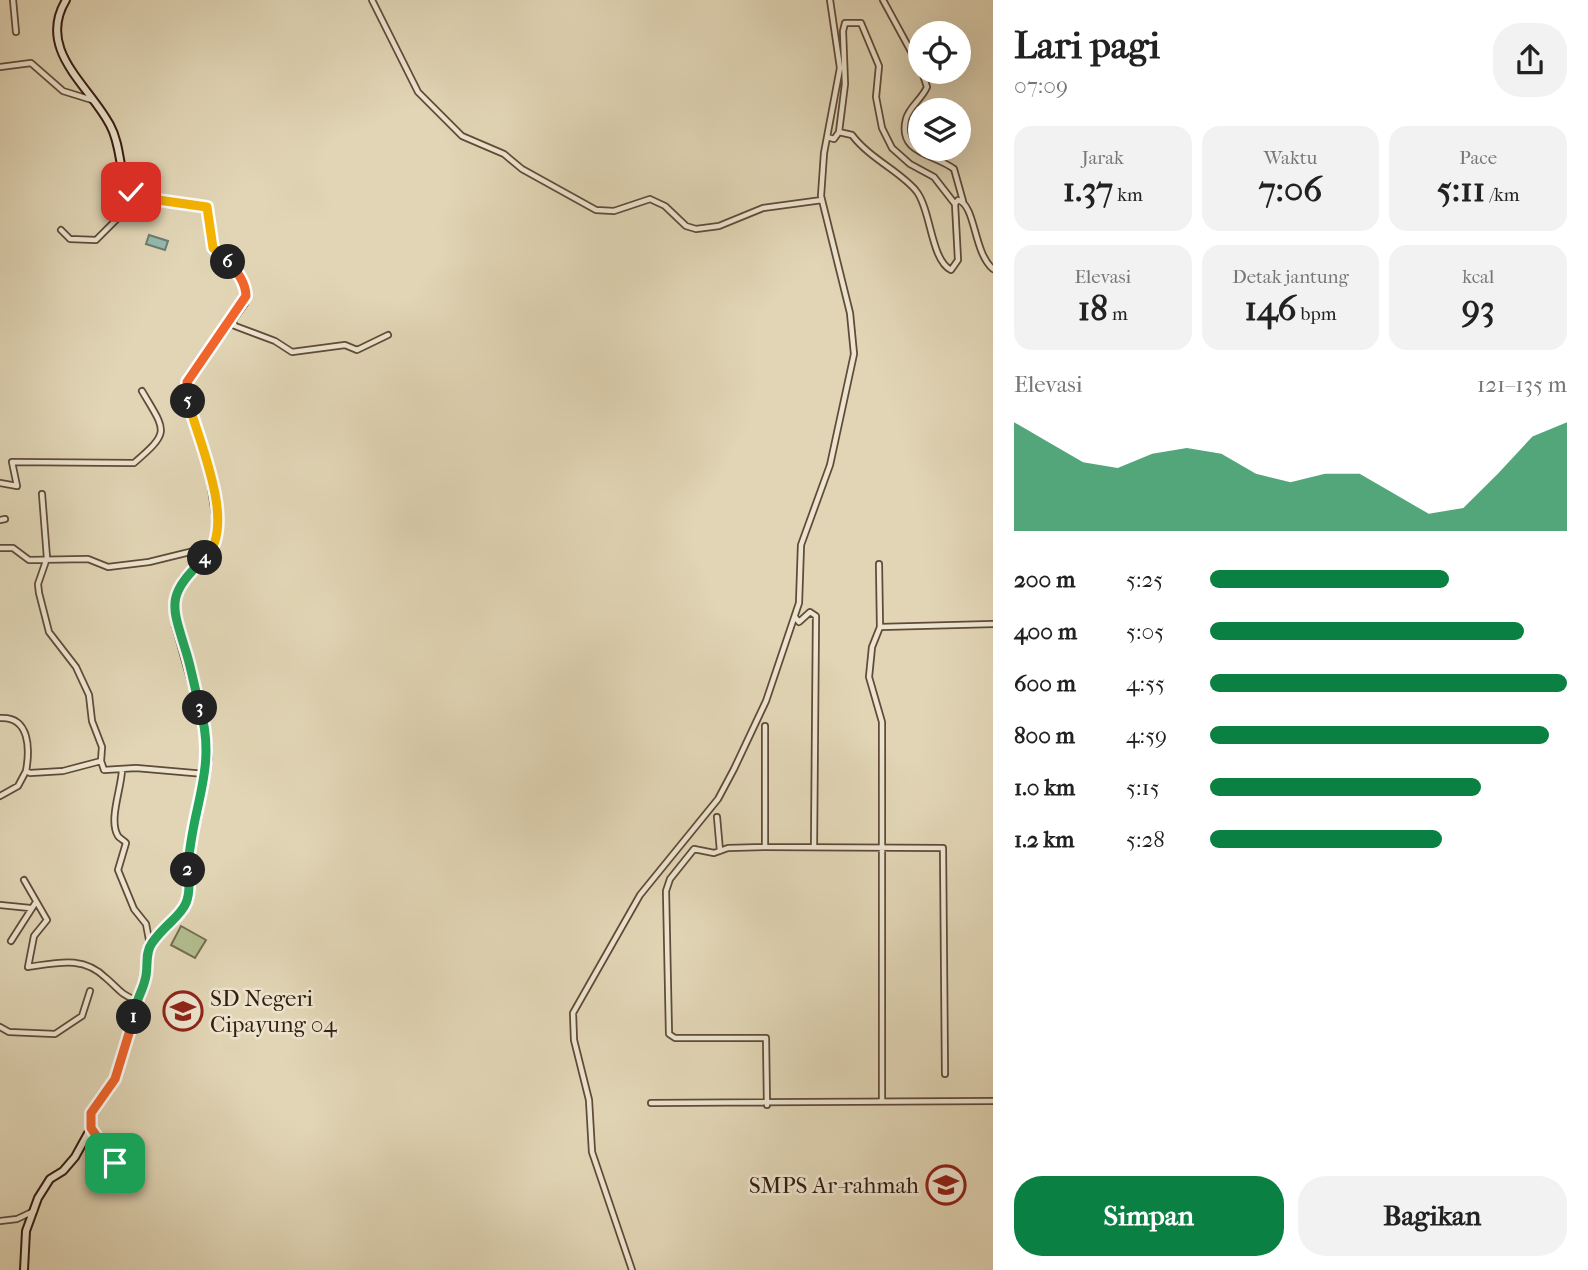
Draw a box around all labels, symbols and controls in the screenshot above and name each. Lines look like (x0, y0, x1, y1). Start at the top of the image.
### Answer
map controls (908, 21, 971, 161)
button: locate (908, 21, 971, 84)
text: Lari pagi (1014, 23, 1160, 68)
button: share (1493, 23, 1567, 97)
text: 07:09 (1014, 72, 1068, 99)
button: layers (908, 98, 971, 161)
text: Jarak (1082, 147, 1124, 169)
text: Waktu (1264, 147, 1317, 169)
text: Pace (1459, 147, 1497, 169)
pin (101, 162, 161, 222)
text: 1.37 (1063, 169, 1113, 210)
text: 7:06 (1259, 169, 1322, 210)
text: 5:11 (1437, 169, 1485, 210)
icon: check (112, 173, 150, 211)
text: km (1113, 184, 1143, 206)
text: /km (1485, 184, 1520, 206)
pin: 6 (210, 244, 246, 280)
text: 6 (222, 250, 233, 272)
text: Elevasi (1074, 266, 1131, 288)
text: Detak jantung (1232, 266, 1349, 288)
text: kcal (1462, 266, 1494, 288)
text: 18 (1078, 288, 1108, 329)
text: 146 (1244, 288, 1297, 329)
text: 93 (1462, 288, 1495, 329)
text: m (1108, 303, 1128, 325)
text: bpm (1297, 303, 1337, 325)
text: Elevasi (1014, 371, 1083, 398)
text: 121–135 m (1477, 371, 1567, 398)
pin: 5 (170, 384, 206, 418)
text: 5 (183, 389, 192, 411)
pin: 4 (188, 540, 222, 576)
text: 4 (199, 546, 210, 568)
text: 200 m (1014, 566, 1075, 593)
text: 5:25 (1126, 566, 1163, 593)
text: 400 m (1014, 618, 1077, 645)
text: 5:05 (1126, 618, 1164, 645)
text: 600 m (1014, 670, 1076, 697)
text: 4:55 (1126, 670, 1165, 697)
pin: 3 (182, 690, 218, 726)
text: 3 (196, 696, 203, 718)
text: 800 m (1014, 722, 1075, 749)
text: 4:59 (1126, 722, 1167, 749)
text: 1.0 km (1014, 774, 1075, 801)
text: 5:15 (1126, 774, 1160, 801)
text: 1.2 km (1014, 826, 1074, 853)
text: 5:28 (1126, 826, 1165, 853)
pin: 2 (170, 852, 206, 888)
text: 2 (183, 858, 192, 880)
place label: SD Negeri Cipayung 04 (210, 985, 338, 1038)
school or university icon: SD Negeri Cipayung 04 (162, 990, 204, 1032)
pin: 1 (116, 1000, 152, 1034)
text: 1 (130, 1005, 137, 1027)
pin (85, 1133, 145, 1193)
icon: arrive (96, 1144, 134, 1182)
school or university icon: SMPS Ar-rahmah (925, 1164, 967, 1206)
place label: SMPS Ar-rahmah (749, 1172, 919, 1199)
button: Simpan (1014, 1176, 1284, 1256)
button: Bagikan (1298, 1176, 1567, 1256)

